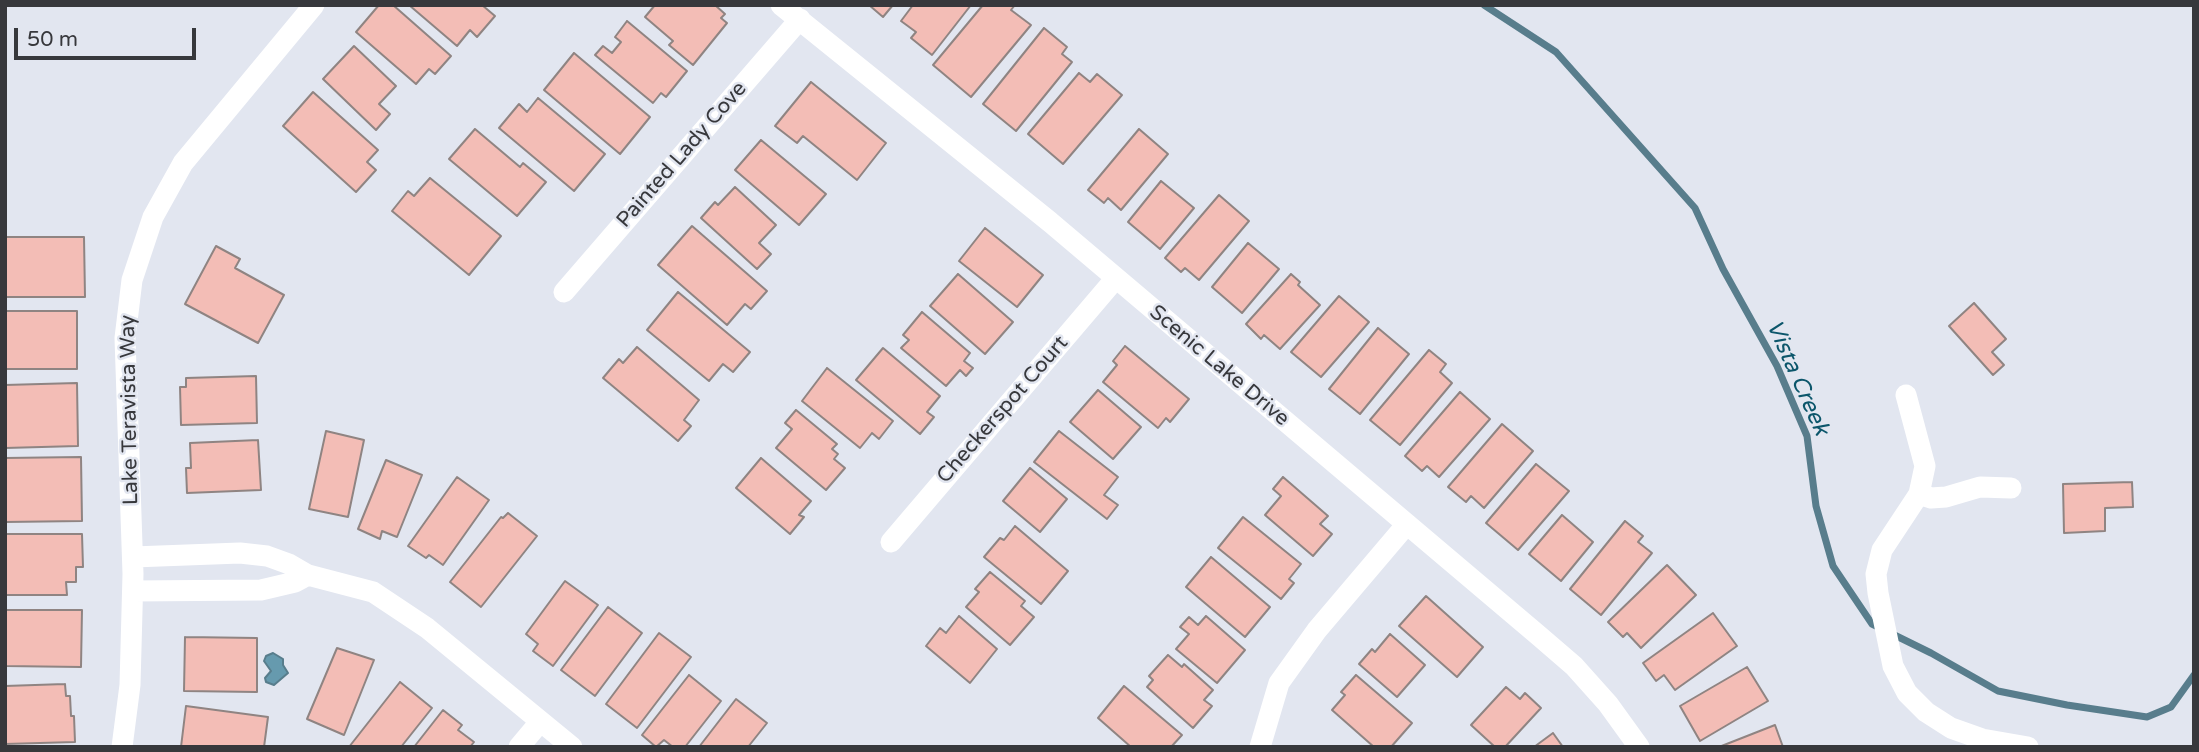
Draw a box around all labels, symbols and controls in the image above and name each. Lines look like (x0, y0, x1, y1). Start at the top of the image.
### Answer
scale bar (18, 14, 200, 58)
text: 50 m (27, 27, 78, 52)
street label: Painted Lady Cove (612, 77, 752, 233)
street label: Scenic Lake Drive (1144, 300, 1294, 432)
street label: Lake Teravista Way (116, 315, 144, 505)
water label: Vista Creek (1759, 316, 1835, 440)
street label: Checkerspot Court (932, 331, 1074, 489)

